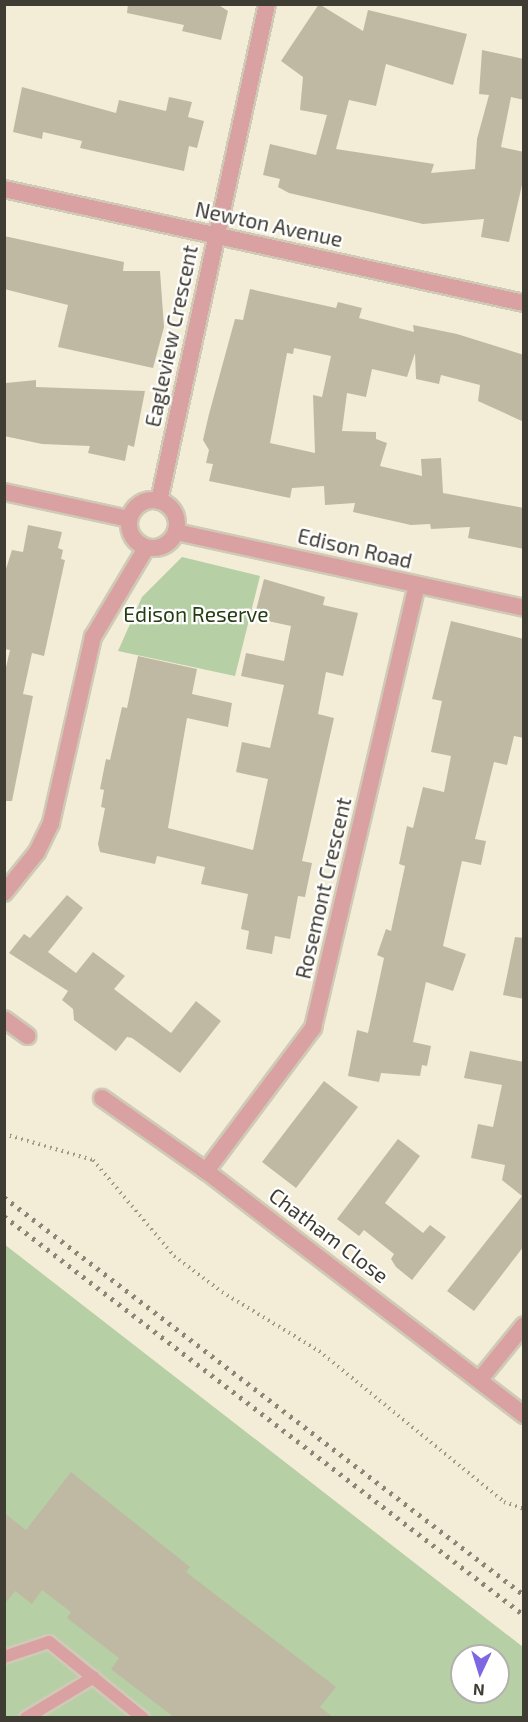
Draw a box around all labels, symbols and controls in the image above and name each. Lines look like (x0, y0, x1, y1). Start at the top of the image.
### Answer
street label: Newton Avenue (193, 196, 345, 252)
street label: Eagleview Crescent (139, 243, 203, 429)
street label: Edison Road (295, 523, 415, 573)
park label: Edison Reserve (123, 601, 269, 627)
street label: Rosemont Crescent (290, 795, 356, 981)
street label: Chatham Close (264, 1182, 394, 1288)
north arrow (450, 1644, 510, 1704)
text: N (472, 1681, 485, 1700)

